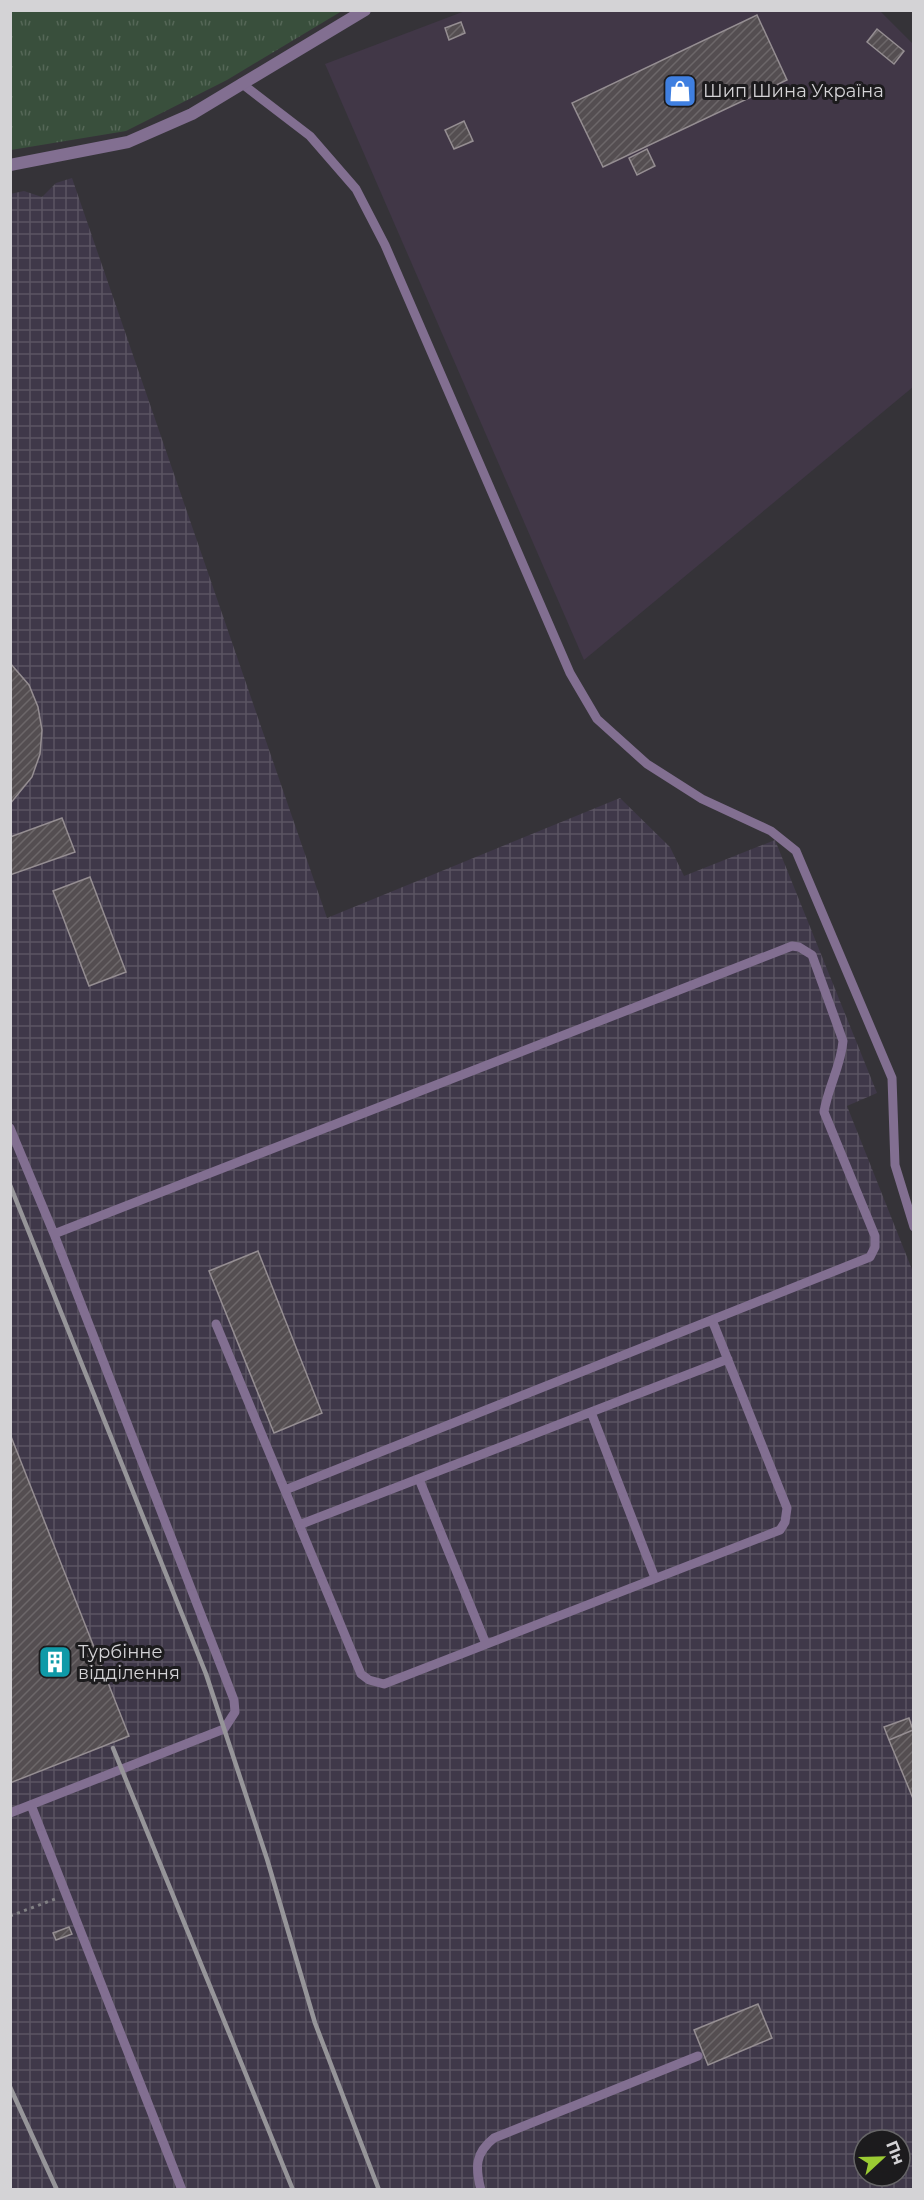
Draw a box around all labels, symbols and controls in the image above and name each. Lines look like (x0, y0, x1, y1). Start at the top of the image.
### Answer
shop icon: Шип Шина Україна (662, 73, 698, 109)
place label: Шип Шина Україна (703, 80, 884, 102)
place label: Турбінне відділення (78, 1641, 180, 1684)
building icon: Турбінне відділення (37, 1644, 73, 1680)
north arrow (852, 2128, 912, 2188)
text: Пн (882, 2138, 909, 2167)

